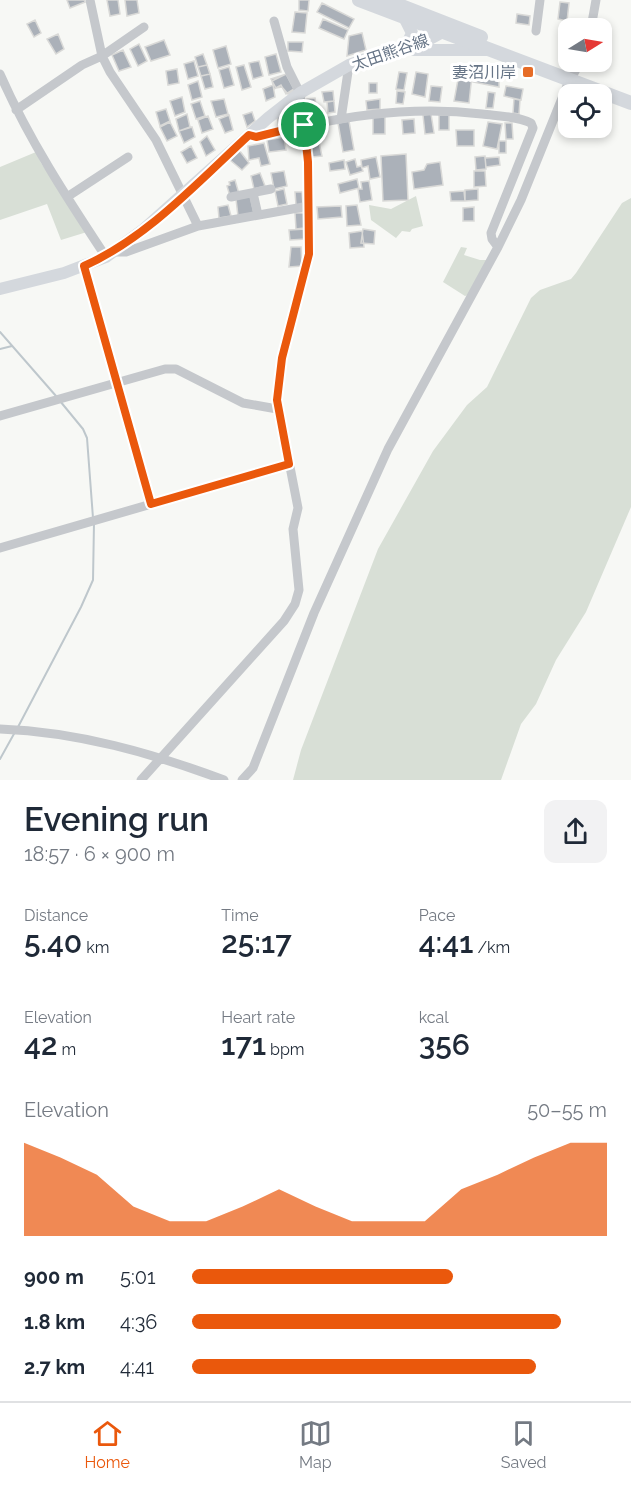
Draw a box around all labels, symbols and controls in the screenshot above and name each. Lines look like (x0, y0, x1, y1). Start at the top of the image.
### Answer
north arrow (558, 18, 612, 72)
map controls (558, 18, 612, 138)
street label: 太田熊谷線 (349, 30, 431, 74)
place label: 妻沼川岸 (452, 63, 516, 82)
marker: 妻沼川岸 (521, 65, 535, 79)
button: locate (558, 84, 612, 138)
pin (278, 99, 329, 150)
icon: arrive (287, 108, 320, 141)
text: Evening run (24, 800, 209, 839)
button: share (544, 800, 607, 863)
text: 18:57 · 6 × 900 m (24, 842, 175, 866)
text: Distance (24, 906, 88, 925)
text: Time (221, 906, 259, 925)
text: Pace (419, 906, 455, 925)
text: 5.40 (24, 925, 82, 960)
text: 25:17 (221, 925, 292, 960)
text: 4:41 (419, 925, 473, 960)
text: km (82, 938, 110, 957)
text: /km (473, 938, 510, 957)
text: Elevation (24, 1008, 92, 1027)
text: Heart rate (221, 1008, 295, 1027)
text: kcal (419, 1008, 449, 1027)
text: 42 (24, 1027, 57, 1062)
text: 171 (221, 1027, 266, 1062)
text: 356 (419, 1027, 470, 1062)
text: m (57, 1040, 76, 1059)
text: bpm (266, 1040, 305, 1059)
text: Elevation (24, 1098, 109, 1122)
text: 50–55 m (527, 1098, 607, 1122)
text: 900 m (24, 1265, 84, 1289)
text: 5:01 (120, 1265, 155, 1289)
text: 1.8 km (24, 1310, 85, 1334)
text: 4:36 (120, 1310, 157, 1334)
text: 2.7 km (24, 1355, 85, 1379)
text: 4:41 (120, 1355, 154, 1379)
tab: Home (84, 1417, 130, 1472)
tab: Map (299, 1417, 332, 1472)
tab: Saved (501, 1417, 546, 1472)

